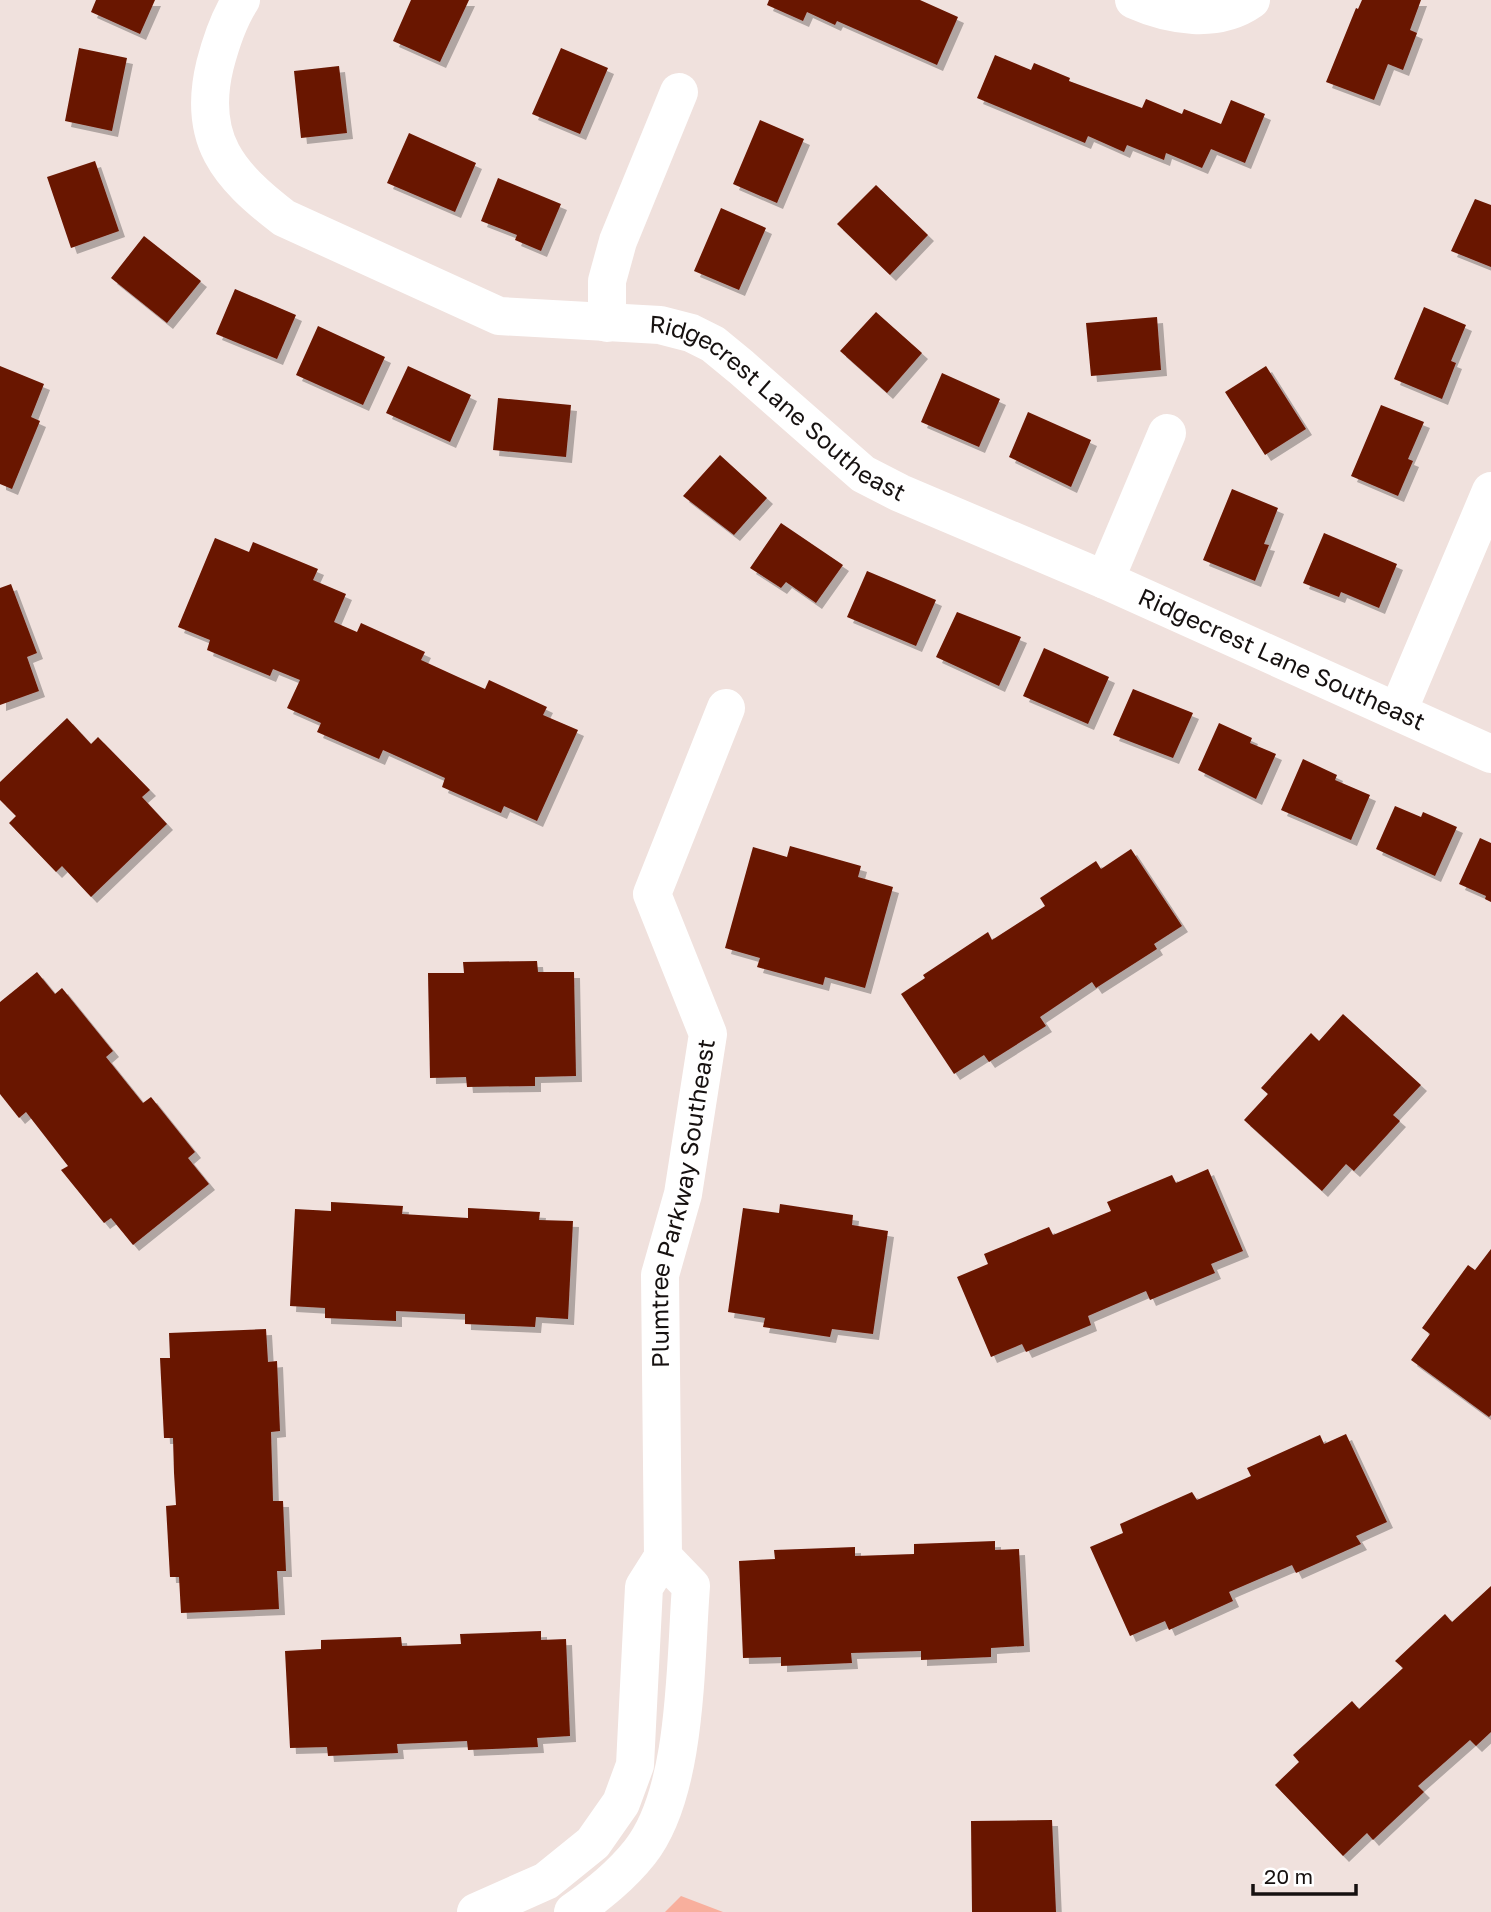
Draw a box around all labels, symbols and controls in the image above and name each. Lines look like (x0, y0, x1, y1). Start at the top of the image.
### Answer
street label: Ridgecrest Lane Southeast (649, 308, 911, 506)
street label: Ridgecrest Lane Southeast (1134, 581, 1430, 735)
street label: Plumtree Parkway Southeast (644, 1037, 720, 1368)
scale bar (1253, 1853, 1356, 1897)
text: 20 m (1264, 1863, 1313, 1889)

